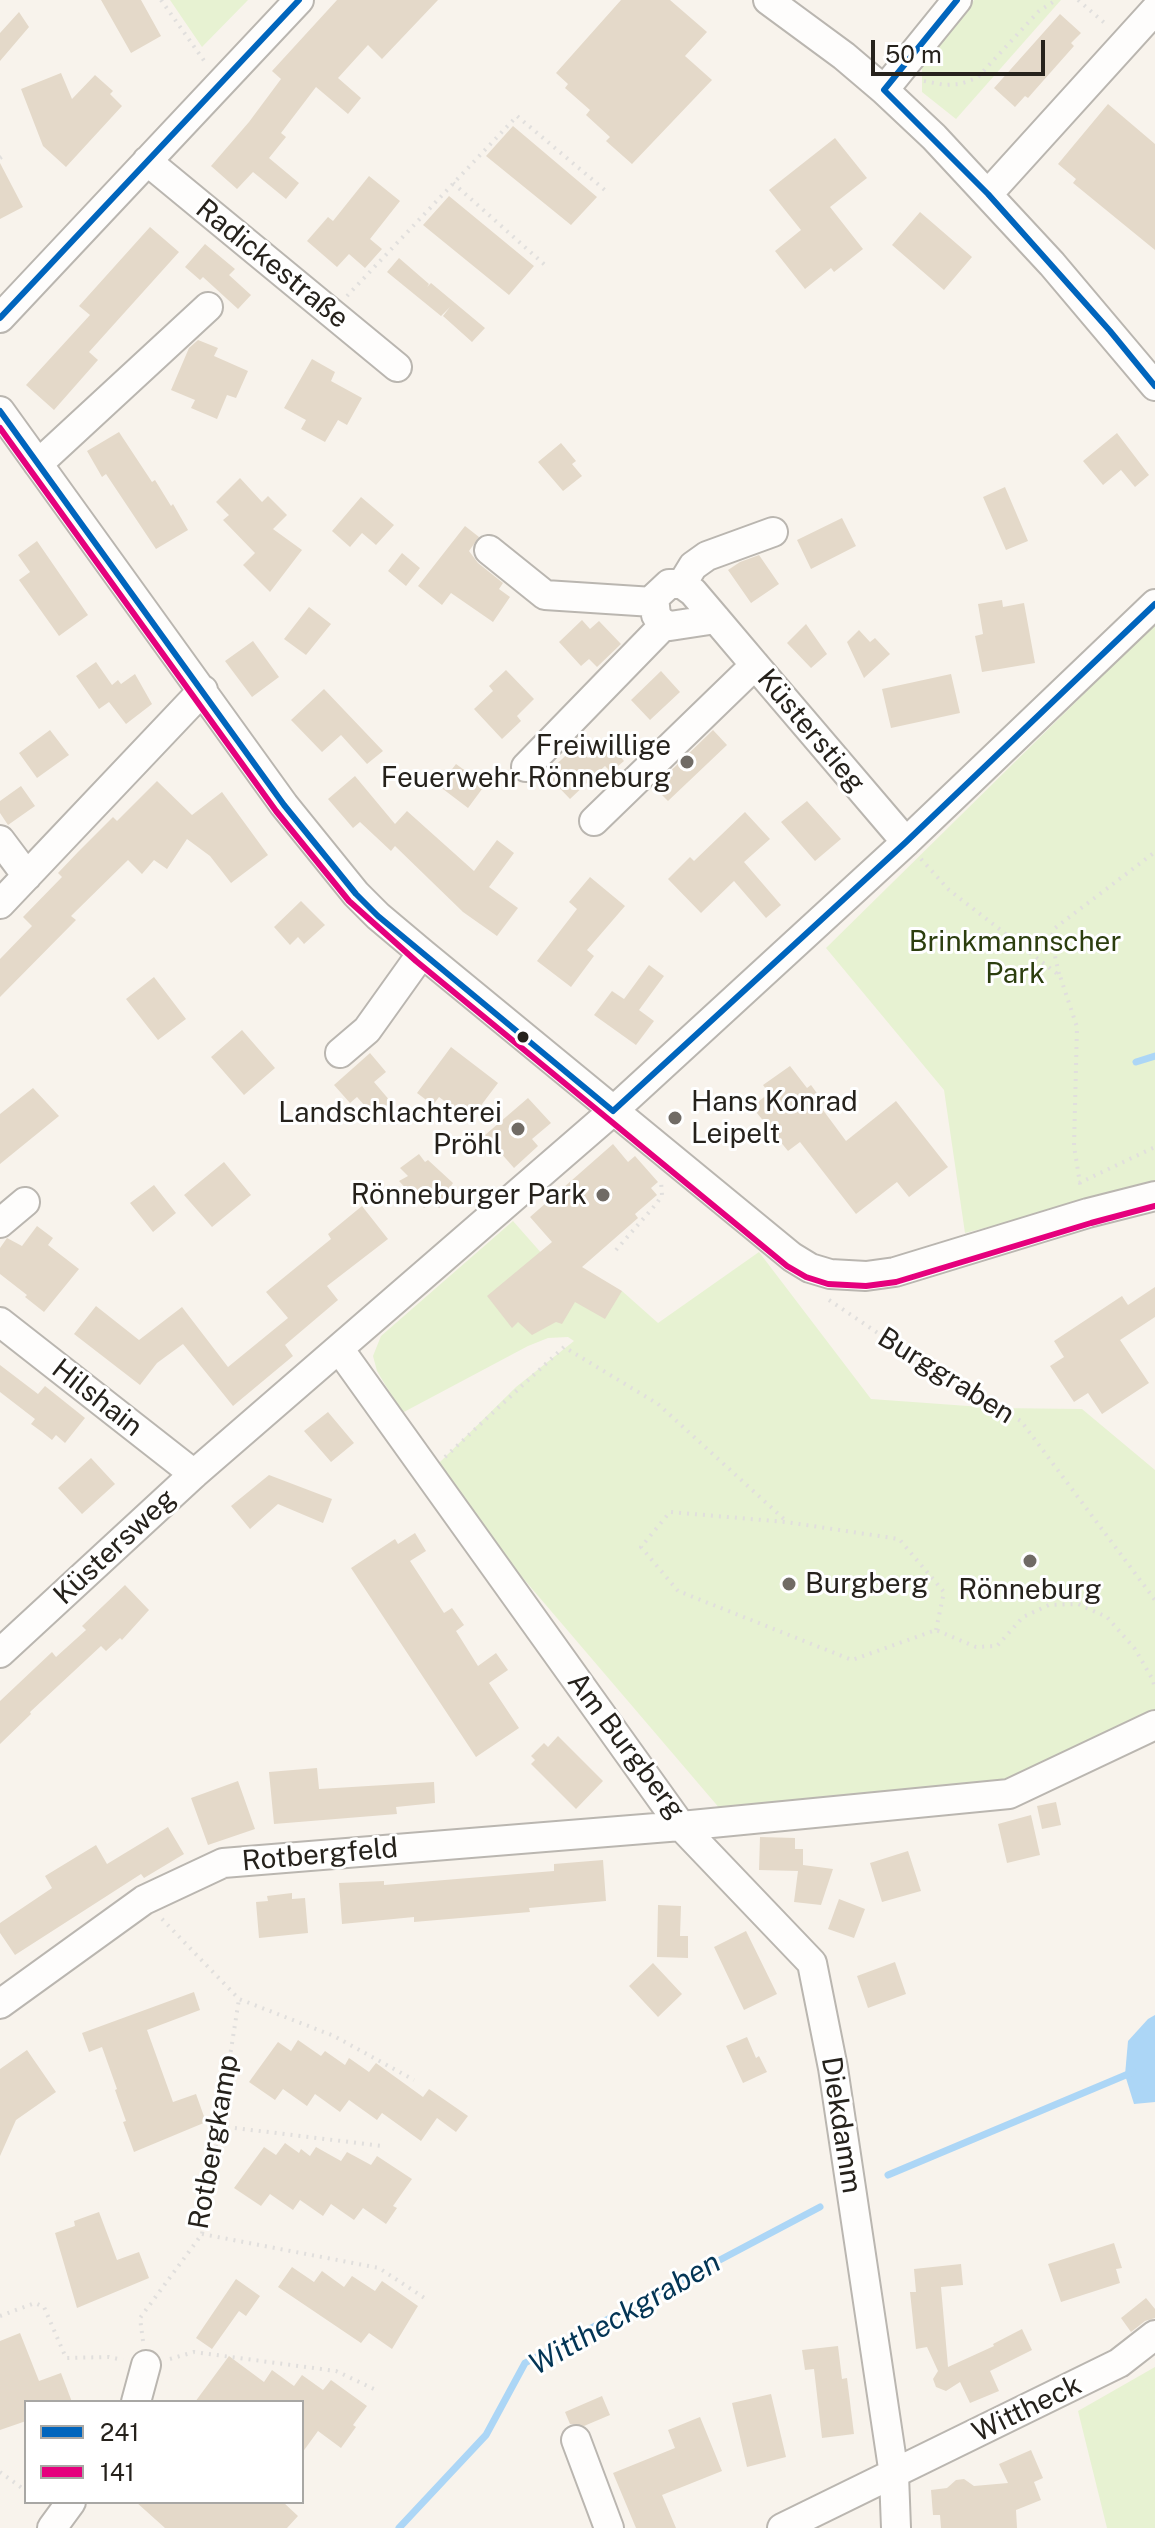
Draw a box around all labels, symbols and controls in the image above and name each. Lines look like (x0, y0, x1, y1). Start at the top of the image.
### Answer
scale bar (875, 24, 1049, 74)
text: 50 m (885, 40, 942, 68)
street label: Radickestraße (189, 192, 355, 336)
street label: Küsterstieg (750, 663, 872, 799)
place label: Freiwillige Feuerwehr Rönneburg (381, 729, 671, 795)
marker: Freiwillige Feuerwehr Rönneburg (678, 753, 696, 771)
park label: Brinkmannscher Park (909, 925, 1121, 991)
unlabelled marker (515, 1029, 531, 1045)
place label: Hans Konrad Leipelt (691, 1085, 858, 1151)
place label: Landschlachterei Pröhl (278, 1096, 502, 1162)
marker: Hans Konrad Leipelt (666, 1109, 684, 1127)
marker: Landschlachterei Pröhl (509, 1120, 527, 1138)
place label: Rönneburger Park (351, 1178, 587, 1212)
marker: Rönneburger Park (594, 1186, 612, 1204)
street label: Burggraben (871, 1321, 1021, 1431)
street label: Hilshain (45, 1352, 149, 1444)
street label: Küstersweg (47, 1482, 183, 1612)
marker: Rönneburg (1021, 1552, 1039, 1570)
place label: Burgberg (805, 1567, 929, 1601)
place label: Rönneburg (958, 1573, 1102, 1607)
marker: Burgberg (780, 1575, 798, 1593)
street label: Am Burgberg (560, 1666, 692, 1826)
street label: Rotbergfeld (241, 1831, 399, 1879)
street label: Rotbergkamp (182, 2052, 246, 2232)
street label: Diekdamm (814, 2054, 868, 2196)
water label: Wittheckgraben (523, 2245, 727, 2383)
street label: Wittheck (967, 2368, 1087, 2450)
legend (24, 2400, 304, 2504)
text: 241 (100, 2418, 139, 2446)
text: 141 (100, 2458, 135, 2486)

